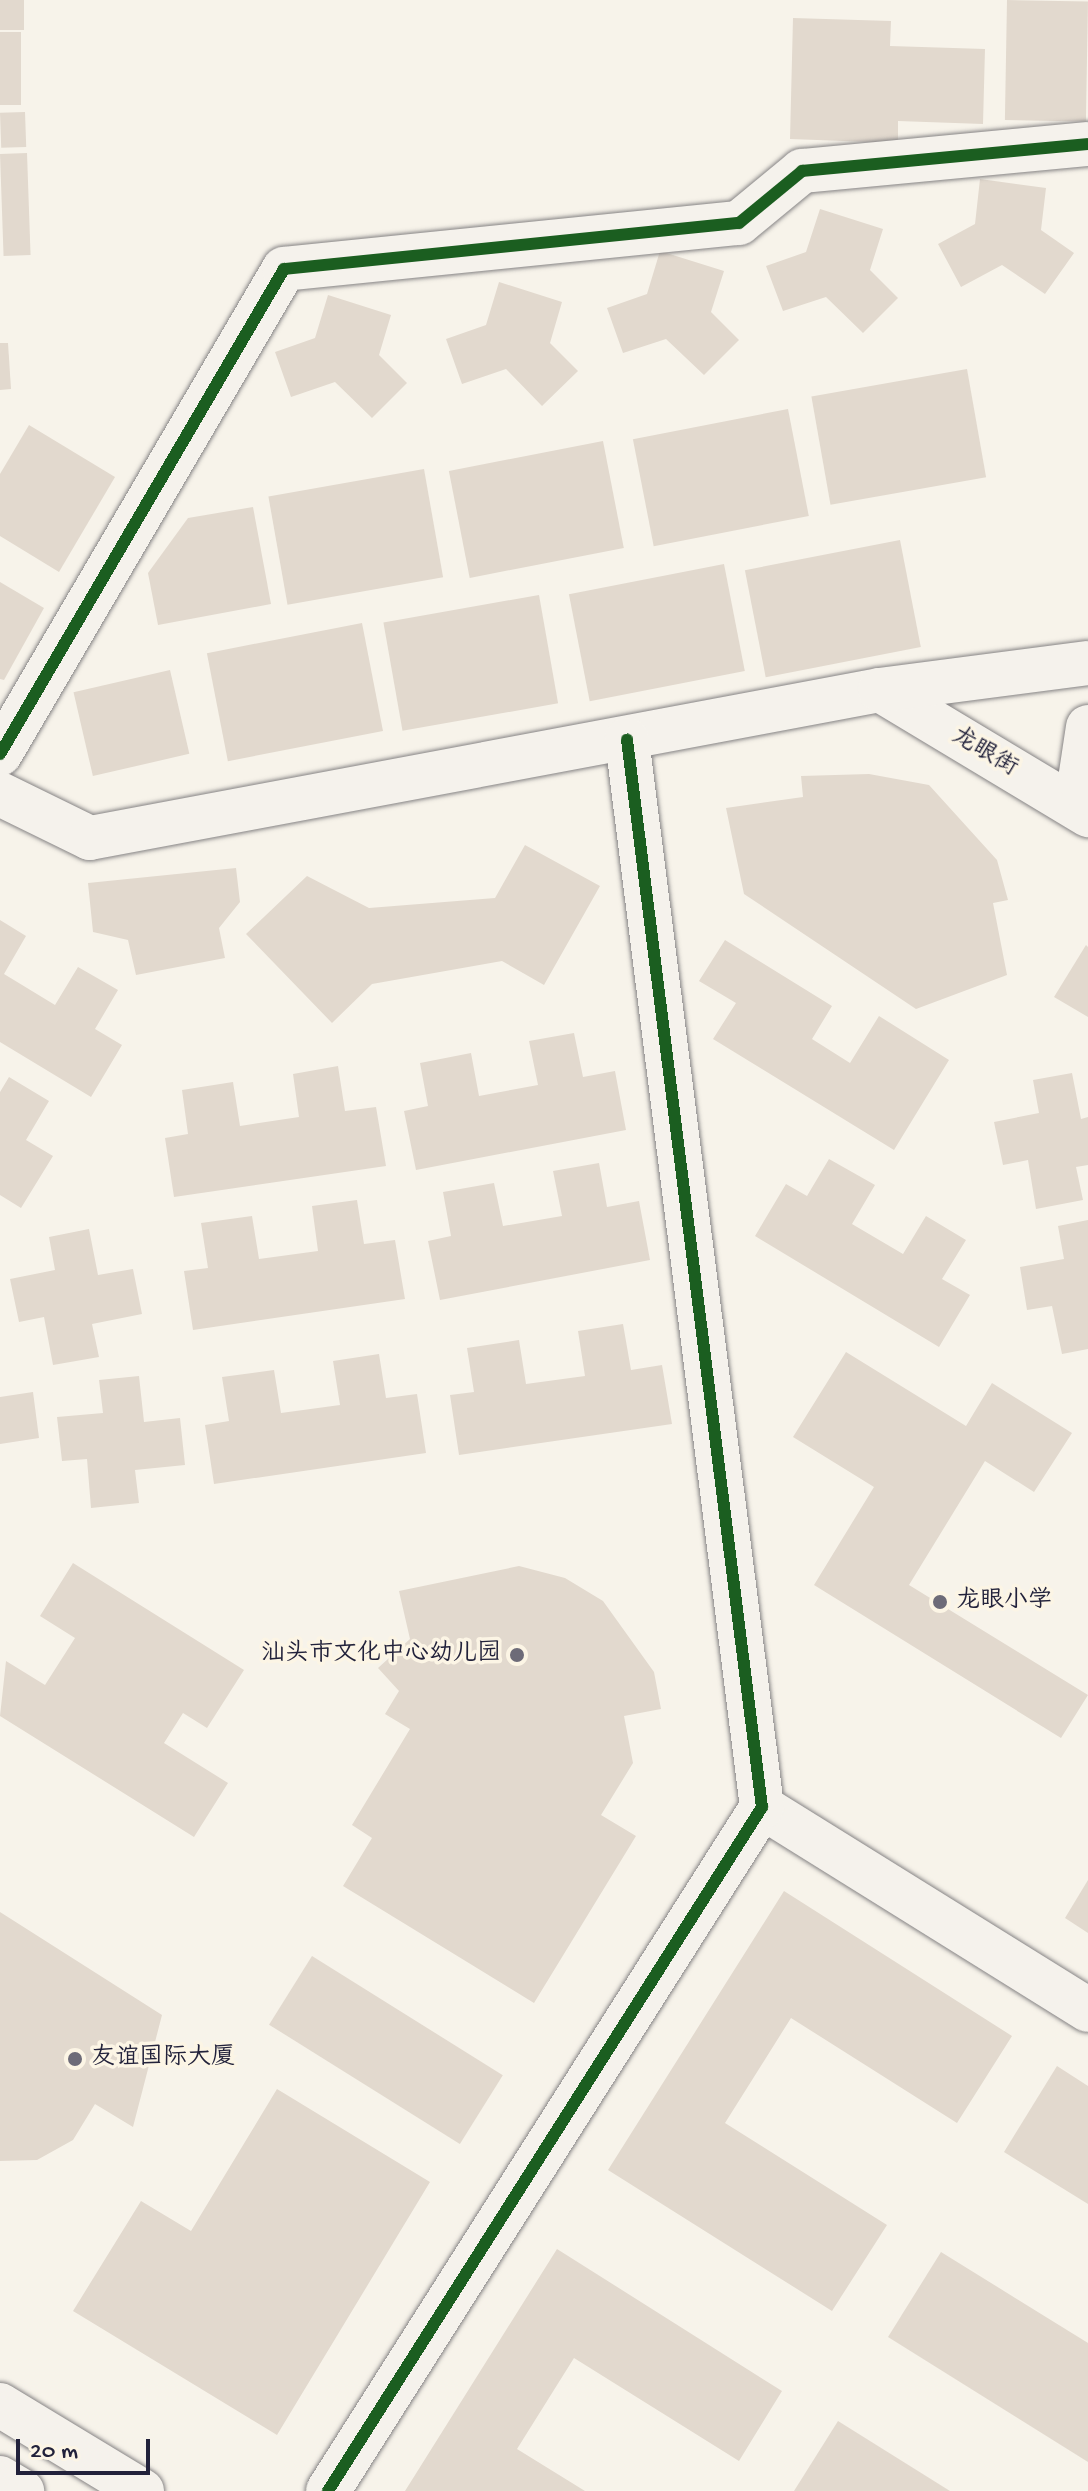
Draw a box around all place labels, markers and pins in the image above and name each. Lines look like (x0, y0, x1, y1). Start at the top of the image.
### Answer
place label: 龙眼小学 (956, 1588, 1052, 1616)
marker: 龙眼小学 (931, 1593, 949, 1611)
place label: 汕头市文化中心幼儿园 (261, 1641, 501, 1669)
marker: 汕头市文化中心幼儿园 (508, 1646, 526, 1664)
place label: 友谊国际大厦 (91, 2045, 235, 2073)
marker: 友谊国际大厦 (66, 2050, 84, 2068)

